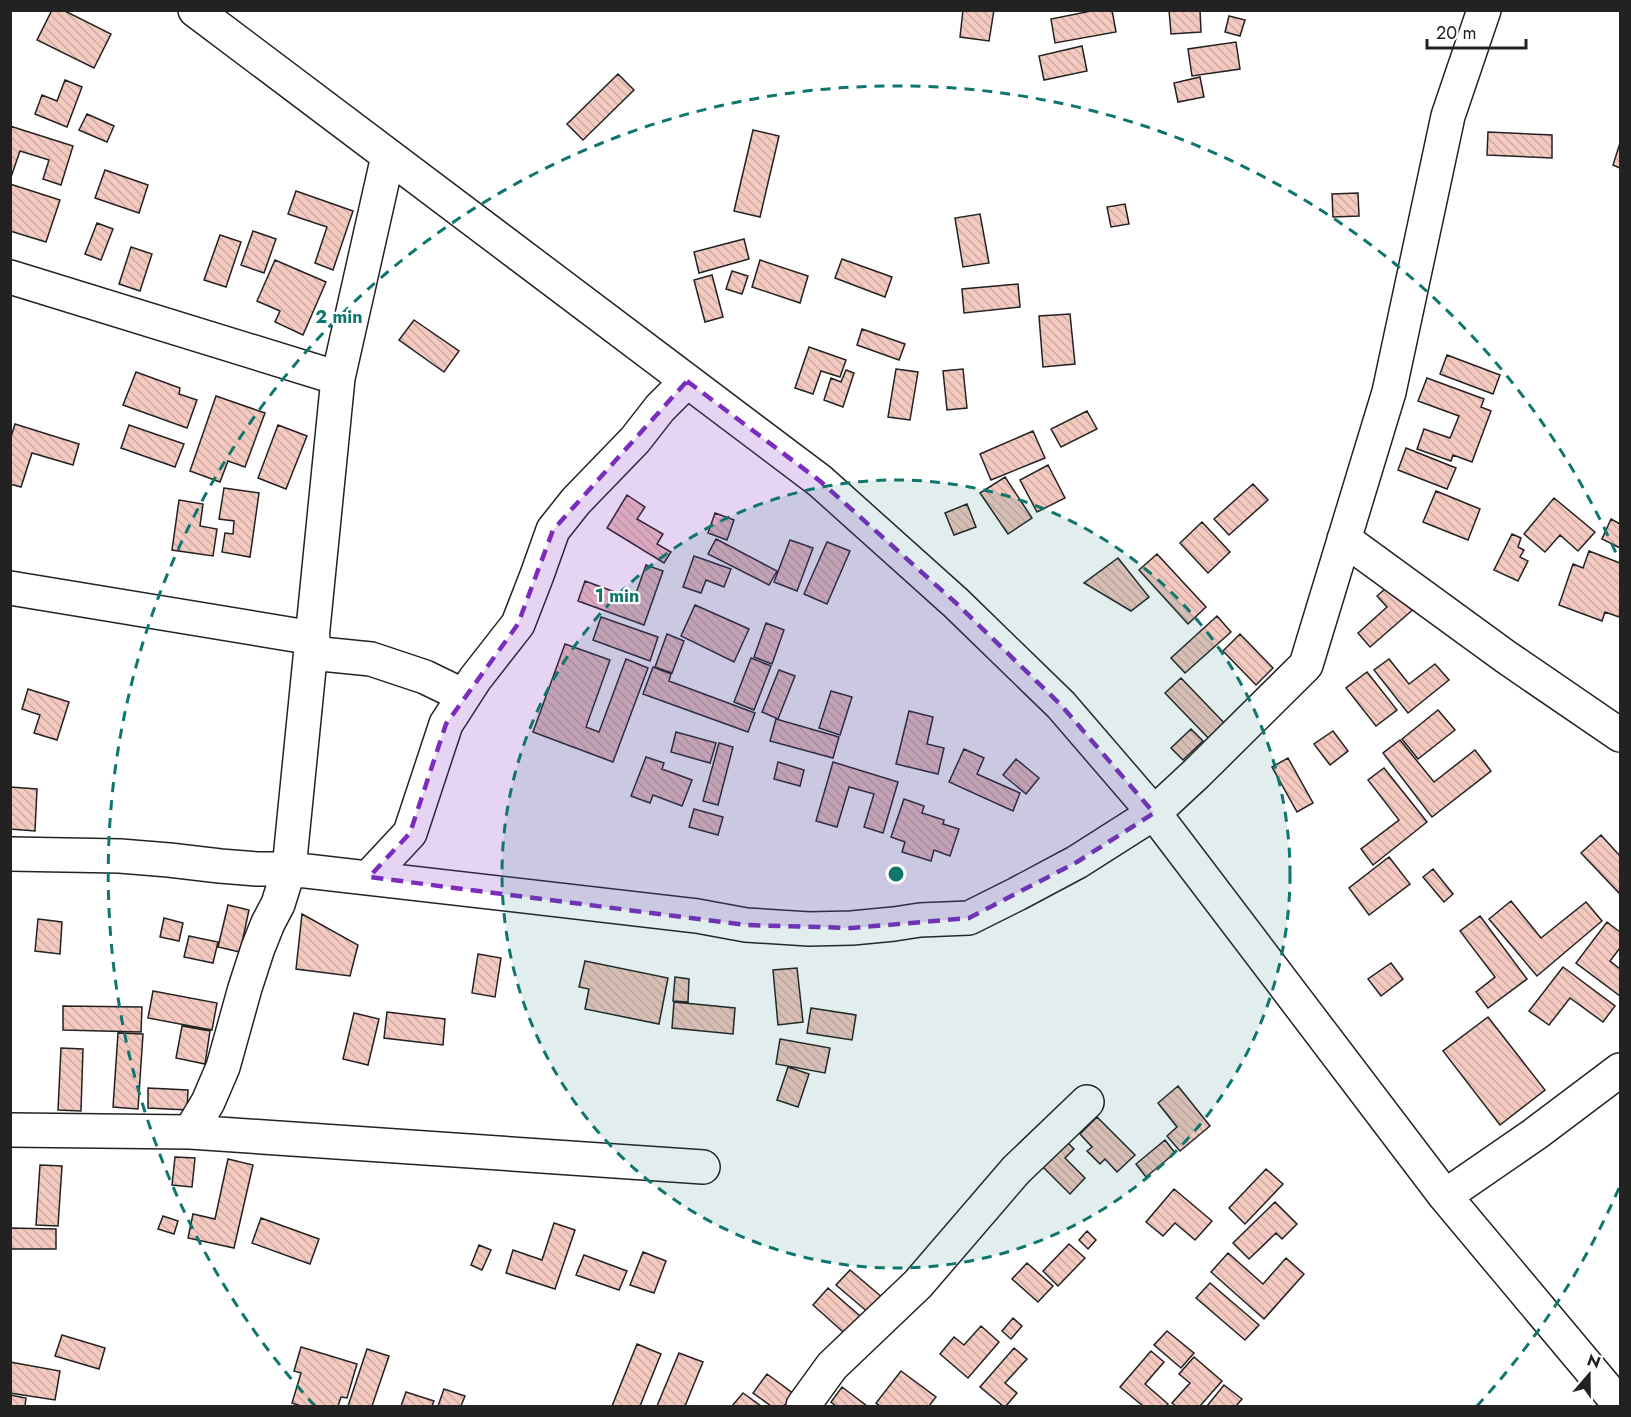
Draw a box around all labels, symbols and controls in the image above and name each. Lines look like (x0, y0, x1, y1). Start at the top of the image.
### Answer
scale bar (1427, 12, 1526, 50)
text: 20 m (1436, 20, 1476, 46)
text: 2 min (315, 304, 363, 330)
text: 1 min (595, 583, 639, 609)
centre of rings (886, 864, 906, 884)
north arrow (1559, 1345, 1619, 1405)
text: N (1584, 1348, 1604, 1374)

